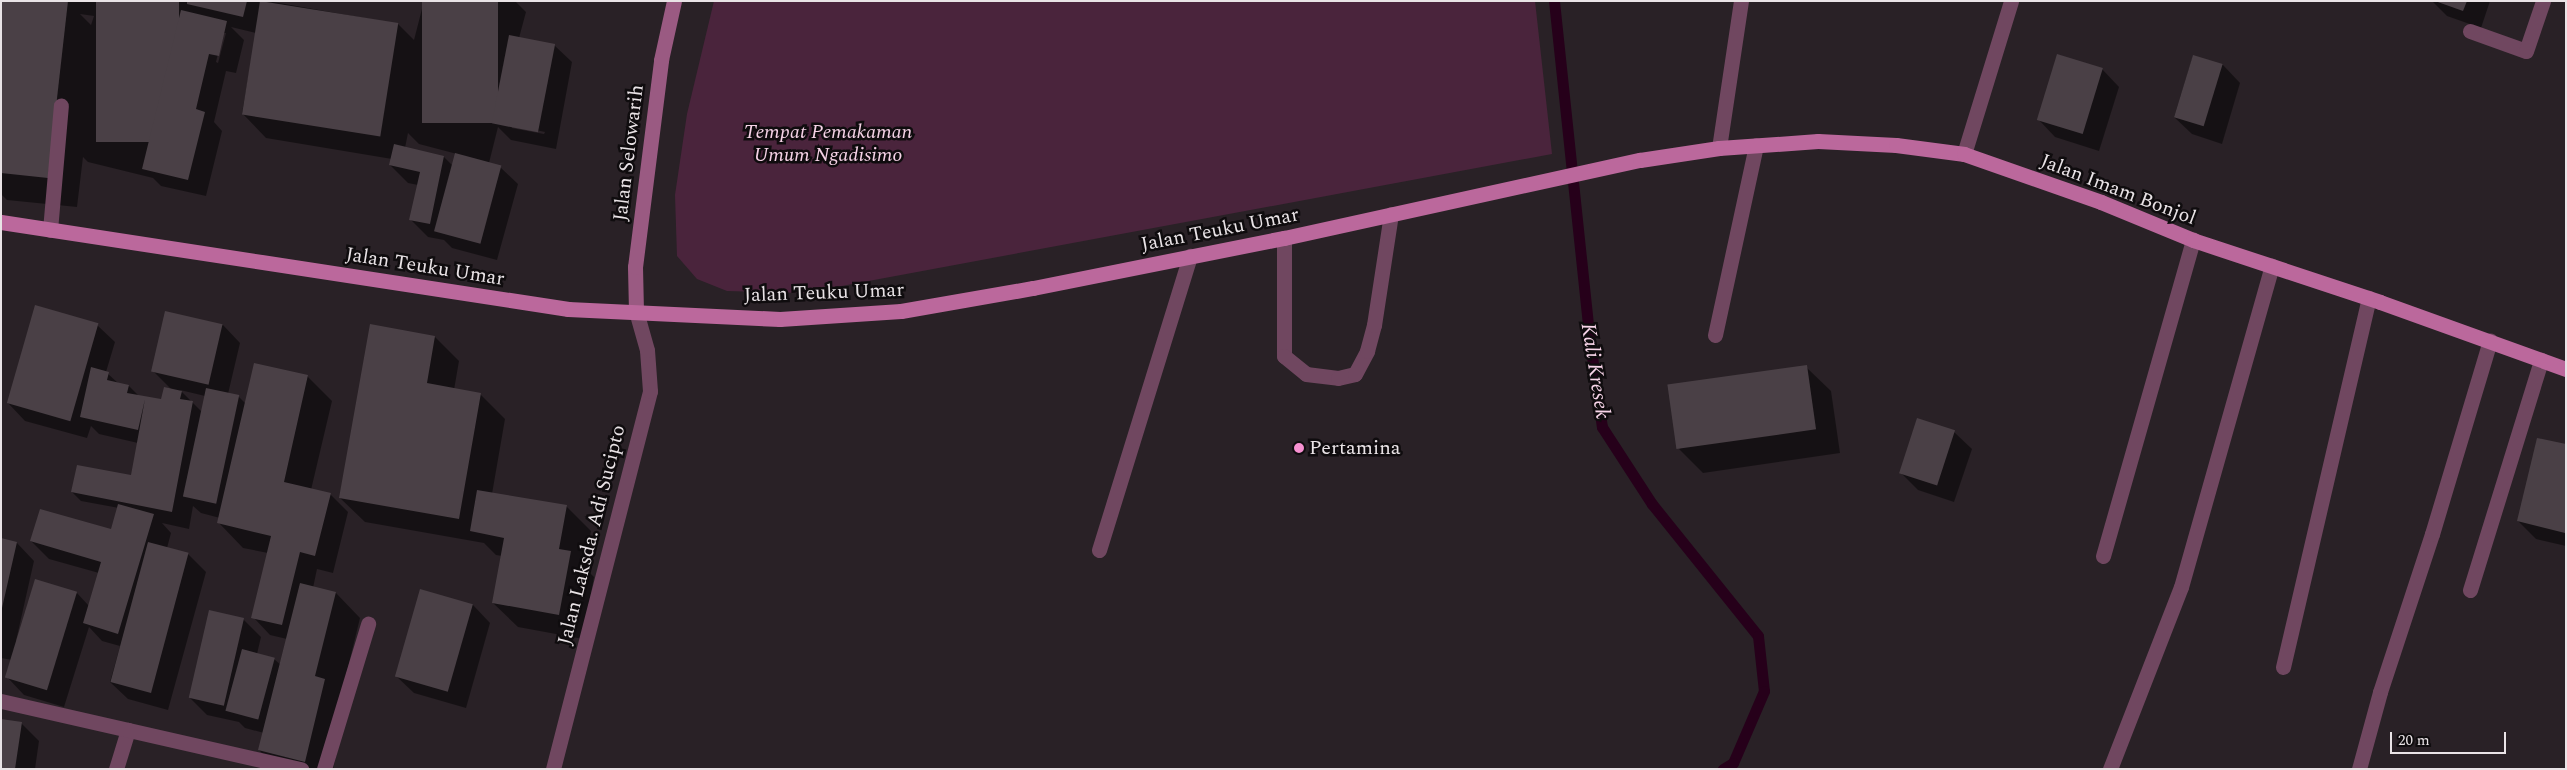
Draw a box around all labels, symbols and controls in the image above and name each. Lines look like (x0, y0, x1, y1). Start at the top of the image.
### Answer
street label: Jalan Selowarih (609, 83, 649, 223)
park label: Tempat Pemakaman Umum Ngadisimo (744, 121, 912, 168)
street label: Jalan Imam Bonjol (2037, 149, 2199, 231)
street label: Jalan Teuku Umar (1139, 203, 1301, 257)
street label: Jalan Teuku Umar (344, 243, 506, 291)
street label: Jalan Teuku Umar (743, 278, 905, 308)
water label: Kali Kresek (1575, 321, 1615, 421)
street label: Jalan Laksda. Adi Sucipto (553, 423, 631, 647)
place label: Pertamina (1309, 436, 1401, 460)
marker: Pertamina (1293, 442, 1305, 454)
scale bar (2392, 722, 2508, 754)
text: 20 m (2398, 729, 2430, 752)

